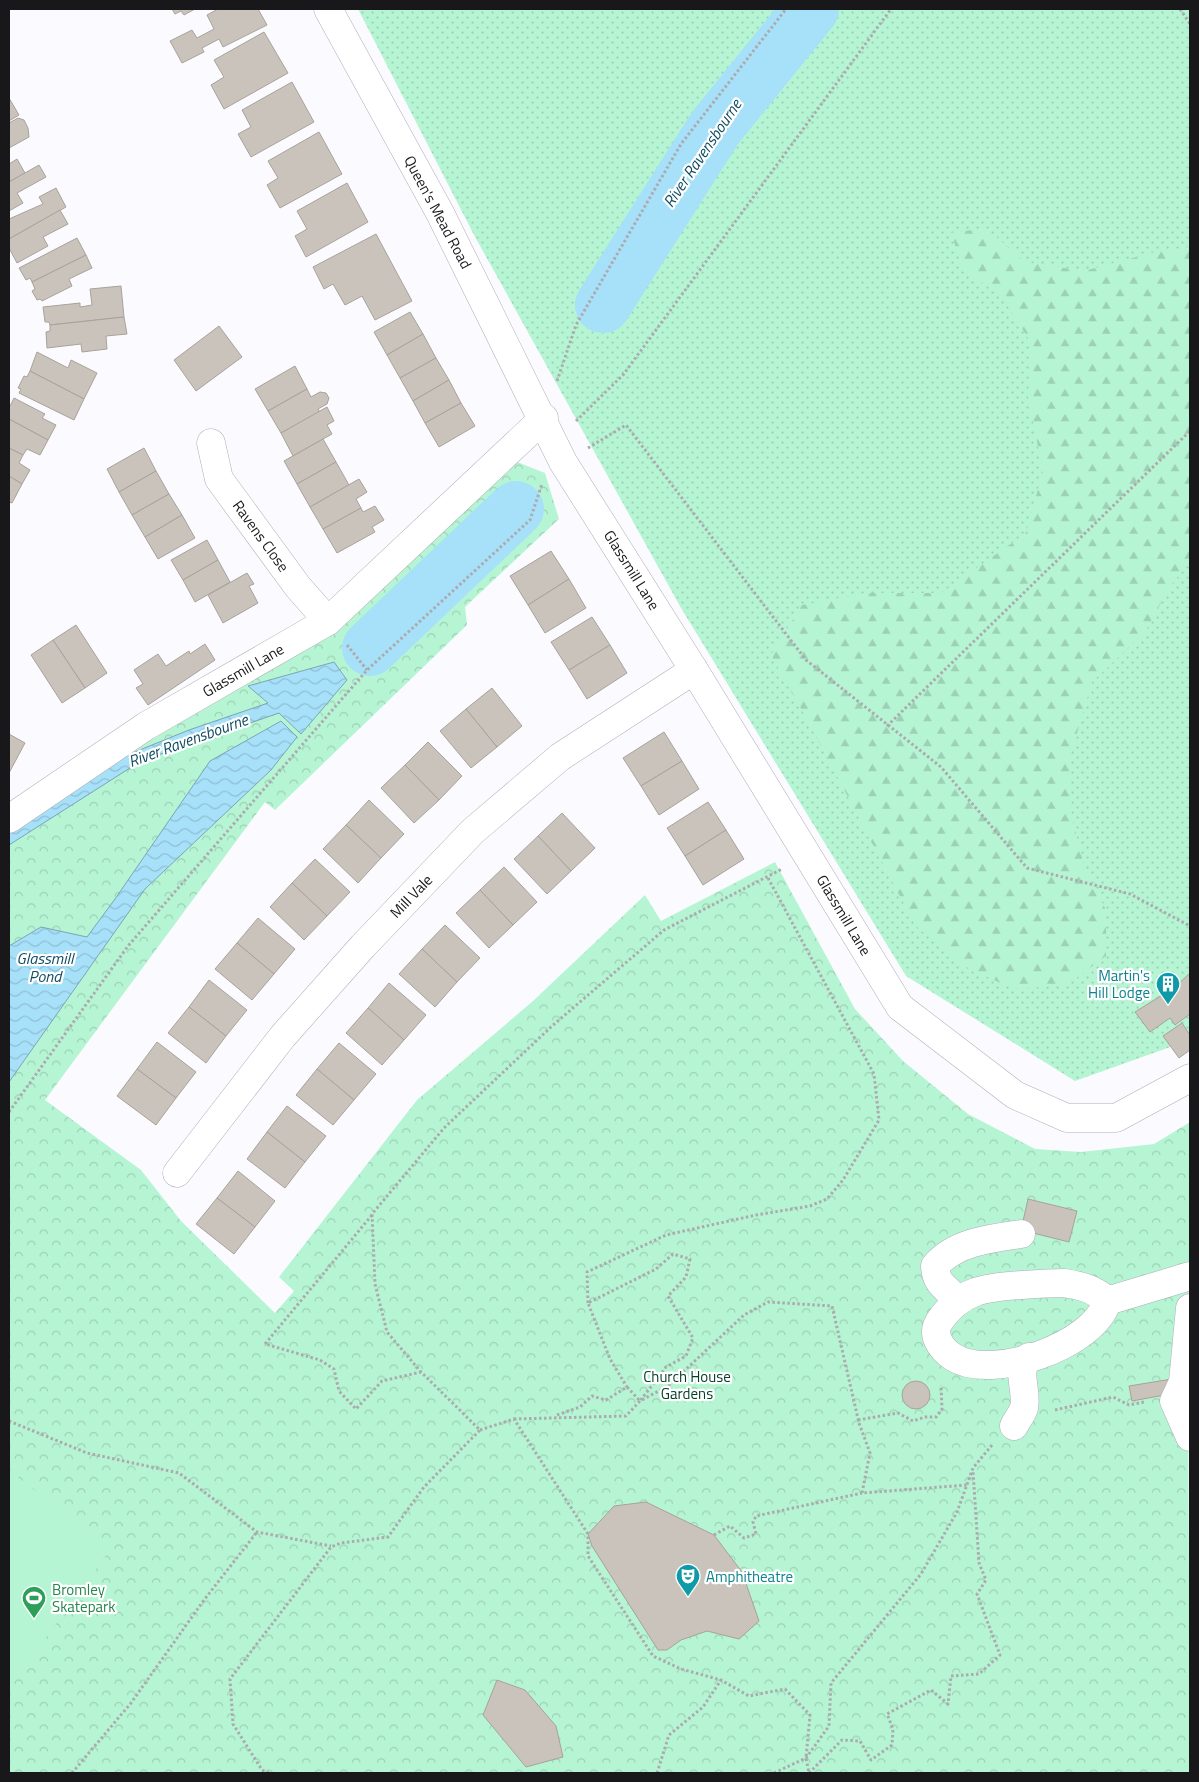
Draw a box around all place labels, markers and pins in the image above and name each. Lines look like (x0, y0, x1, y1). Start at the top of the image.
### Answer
place label: Martin's Hill Lodge (1088, 964, 1150, 1004)
building icon: Martin's Hill Lodge (1155, 971, 1181, 1005)
theatre icon: Amphitheatre (675, 1563, 701, 1597)
place label: Amphitheatre (706, 1565, 793, 1588)
place label: Bromley Skatepark (52, 1578, 115, 1618)
sports icon: Bromley Skatepark (21, 1585, 47, 1619)

